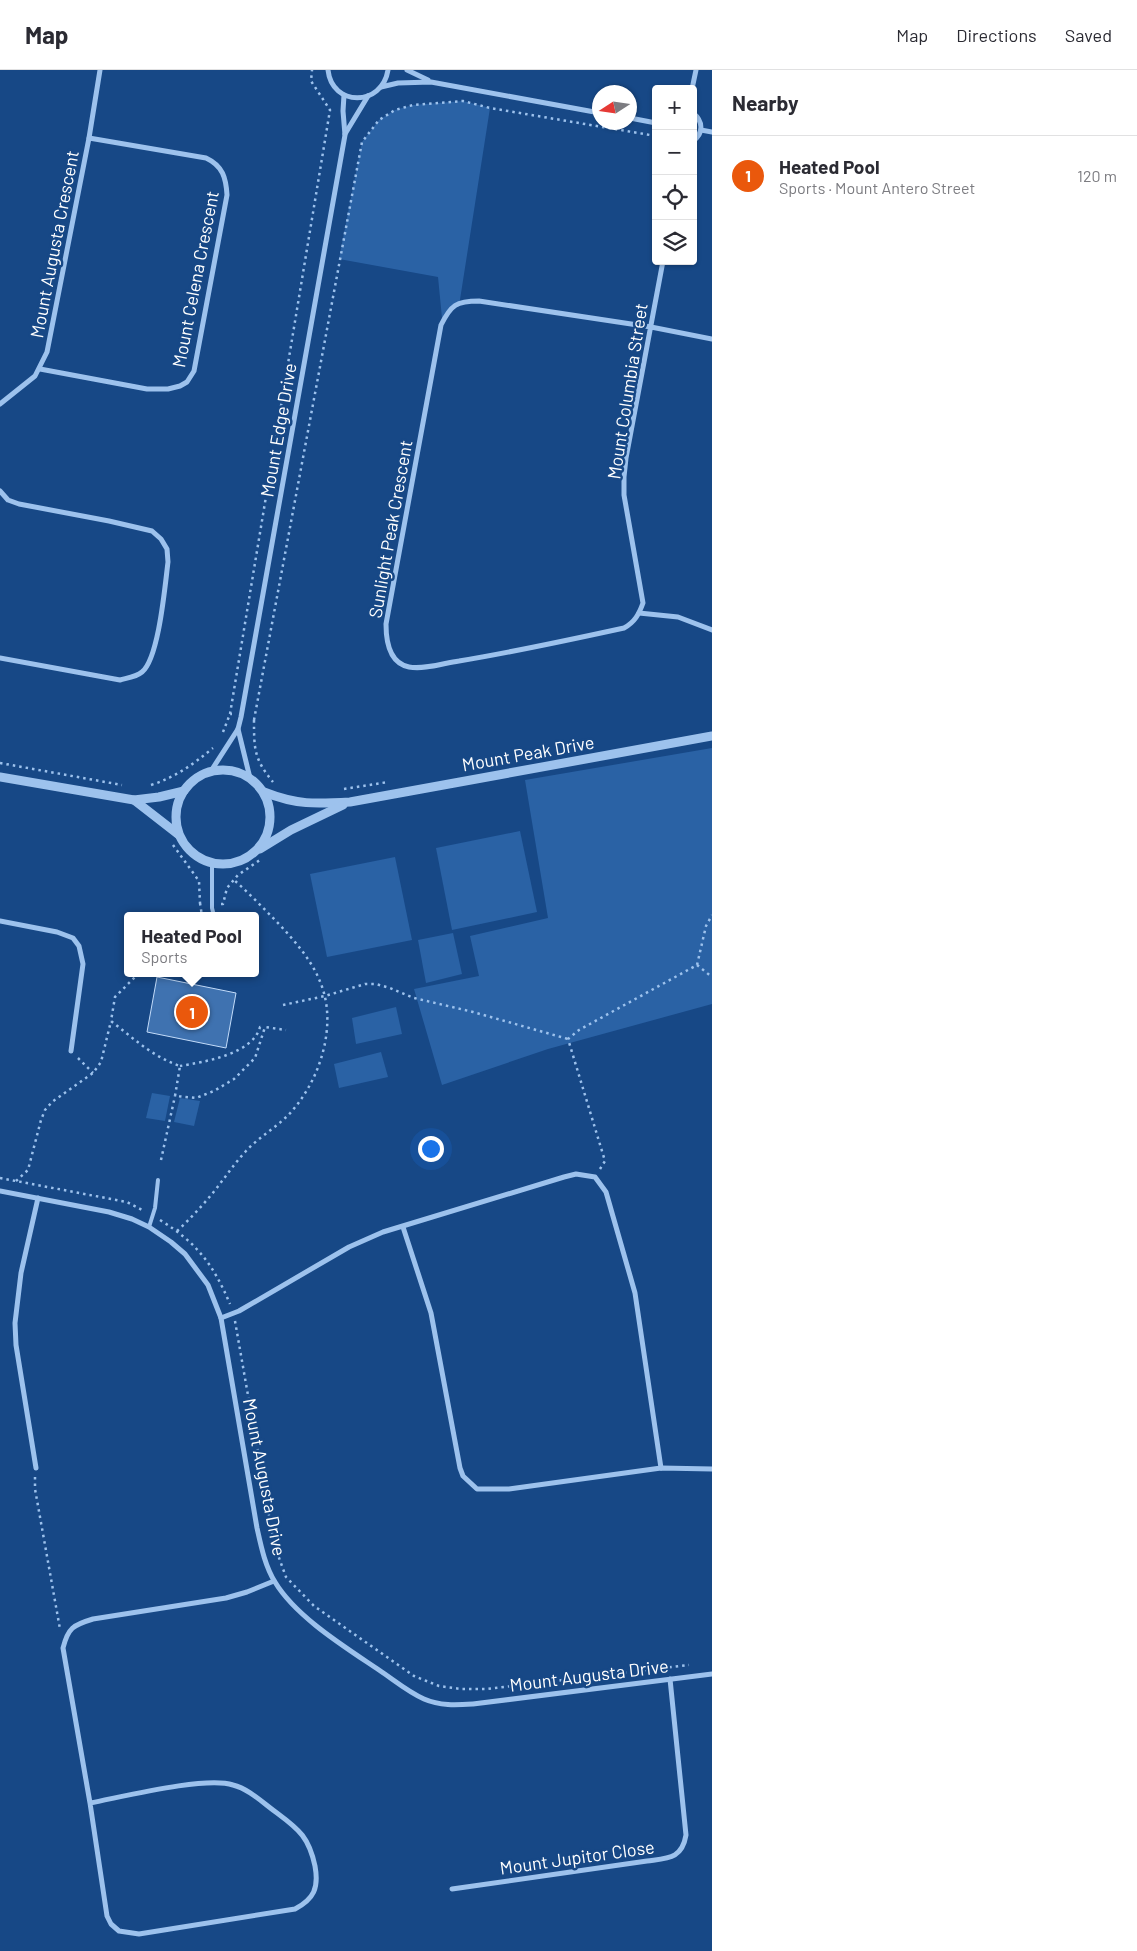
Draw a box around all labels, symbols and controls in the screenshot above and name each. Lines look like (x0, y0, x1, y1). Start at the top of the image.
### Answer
text: Map (25, 20, 68, 49)
text: Map (896, 24, 928, 46)
text: Directions (956, 24, 1037, 46)
text: Saved (1065, 24, 1112, 46)
north arrow (592, 85, 637, 130)
map controls (652, 85, 697, 265)
button: + (652, 85, 697, 130)
text: Nearby (732, 90, 798, 115)
button: − (652, 130, 697, 175)
street label: Mount Augusta Crescent (25, 148, 83, 340)
text: Heated Pool (779, 155, 880, 178)
text: 1 (745, 166, 751, 185)
text: 120 m (1077, 166, 1117, 185)
button: locate (652, 175, 697, 220)
text: Sports · Mount Antero Street (779, 178, 975, 197)
street label: Mount Celena Crescent (167, 189, 223, 369)
button: layers (652, 220, 697, 265)
street label: Mount Columbia Street (602, 301, 652, 481)
street label: Mount Edge Drive (255, 361, 301, 499)
street label: Sunlight Peak Crescent (364, 438, 416, 620)
street label: Mount Peak Drive (460, 731, 596, 775)
popup (124, 912, 259, 977)
text: Heated Pool (141, 924, 242, 947)
text: Sports (141, 947, 188, 966)
pin: 1 (176, 993, 208, 1031)
your location (418, 1136, 444, 1162)
street label: Mount Augusta Drive (239, 1396, 291, 1558)
street label: Mount Augusta Drive (508, 1654, 670, 1696)
street label: Mount Jupitor Close (498, 1835, 656, 1879)

